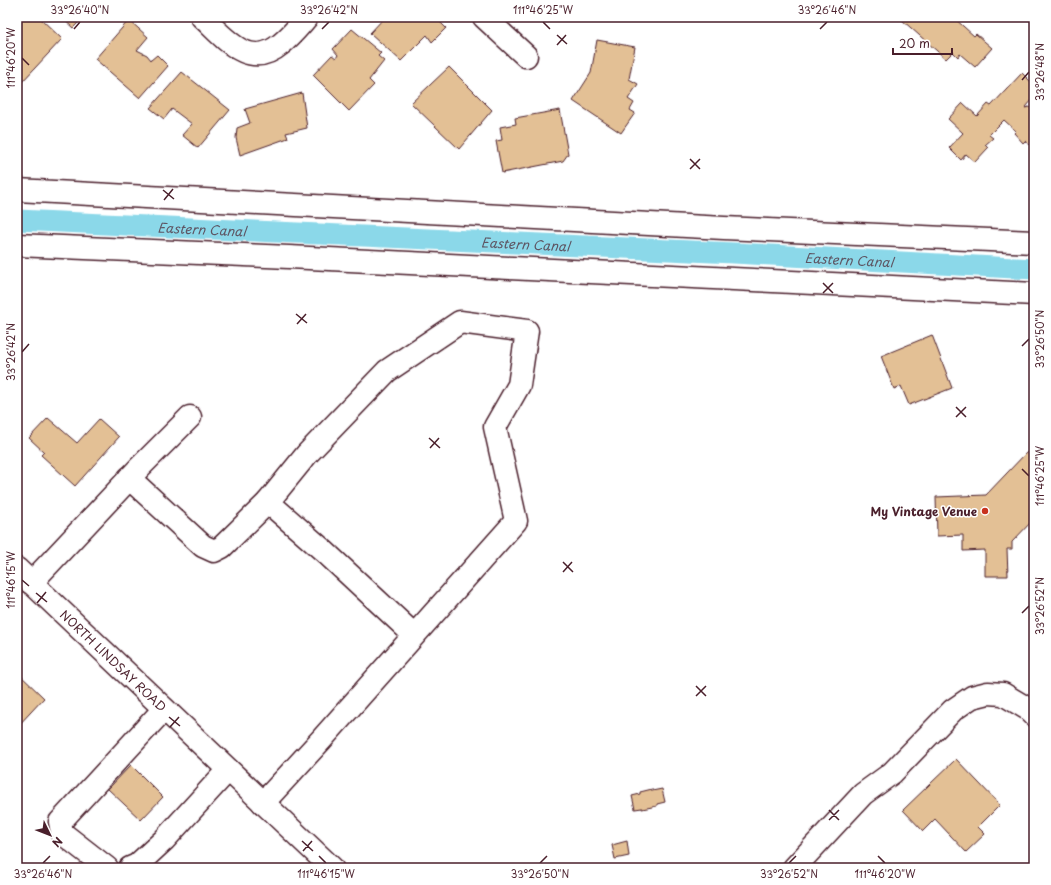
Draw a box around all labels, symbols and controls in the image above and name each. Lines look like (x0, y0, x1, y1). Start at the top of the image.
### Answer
text: 33°26'40"N (51, 2, 110, 17)
text: 33°26'42"N (300, 2, 358, 17)
text: 111°46'25"W (513, 2, 574, 17)
text: 33°26'46"N (798, 2, 856, 17)
text: 111°46'20"W (3, 27, 18, 88)
scale bar (893, 30, 952, 56)
text: 20 m (899, 34, 930, 52)
text: 33°26'48"N (1032, 43, 1047, 101)
water label: Eastern Canal (157, 217, 249, 240)
water label: Eastern Canal (481, 232, 573, 255)
water label: Eastern Canal (804, 247, 896, 271)
text: 33°26'50"N (1032, 310, 1047, 368)
text: 33°26'42"N (3, 323, 18, 381)
text: 111°46'25"W (1032, 445, 1047, 506)
place label: My Vintage Venue (870, 502, 977, 520)
marker: My Vintage Venue (980, 506, 990, 516)
text: 111°46'15"W (3, 550, 18, 609)
text: 33°26'52"N (1032, 577, 1047, 635)
street label: NORTH LINDSAY ROAD (56, 606, 171, 715)
north arrow (30, 815, 70, 855)
text: N (48, 833, 67, 851)
text: 33°26'46"N (14, 866, 72, 881)
text: 111°46'15"W (297, 866, 356, 881)
text: 33°26'50"N (511, 866, 569, 881)
text: 33°26'52"N (760, 866, 818, 881)
text: 111°46'20"W (855, 866, 916, 881)

